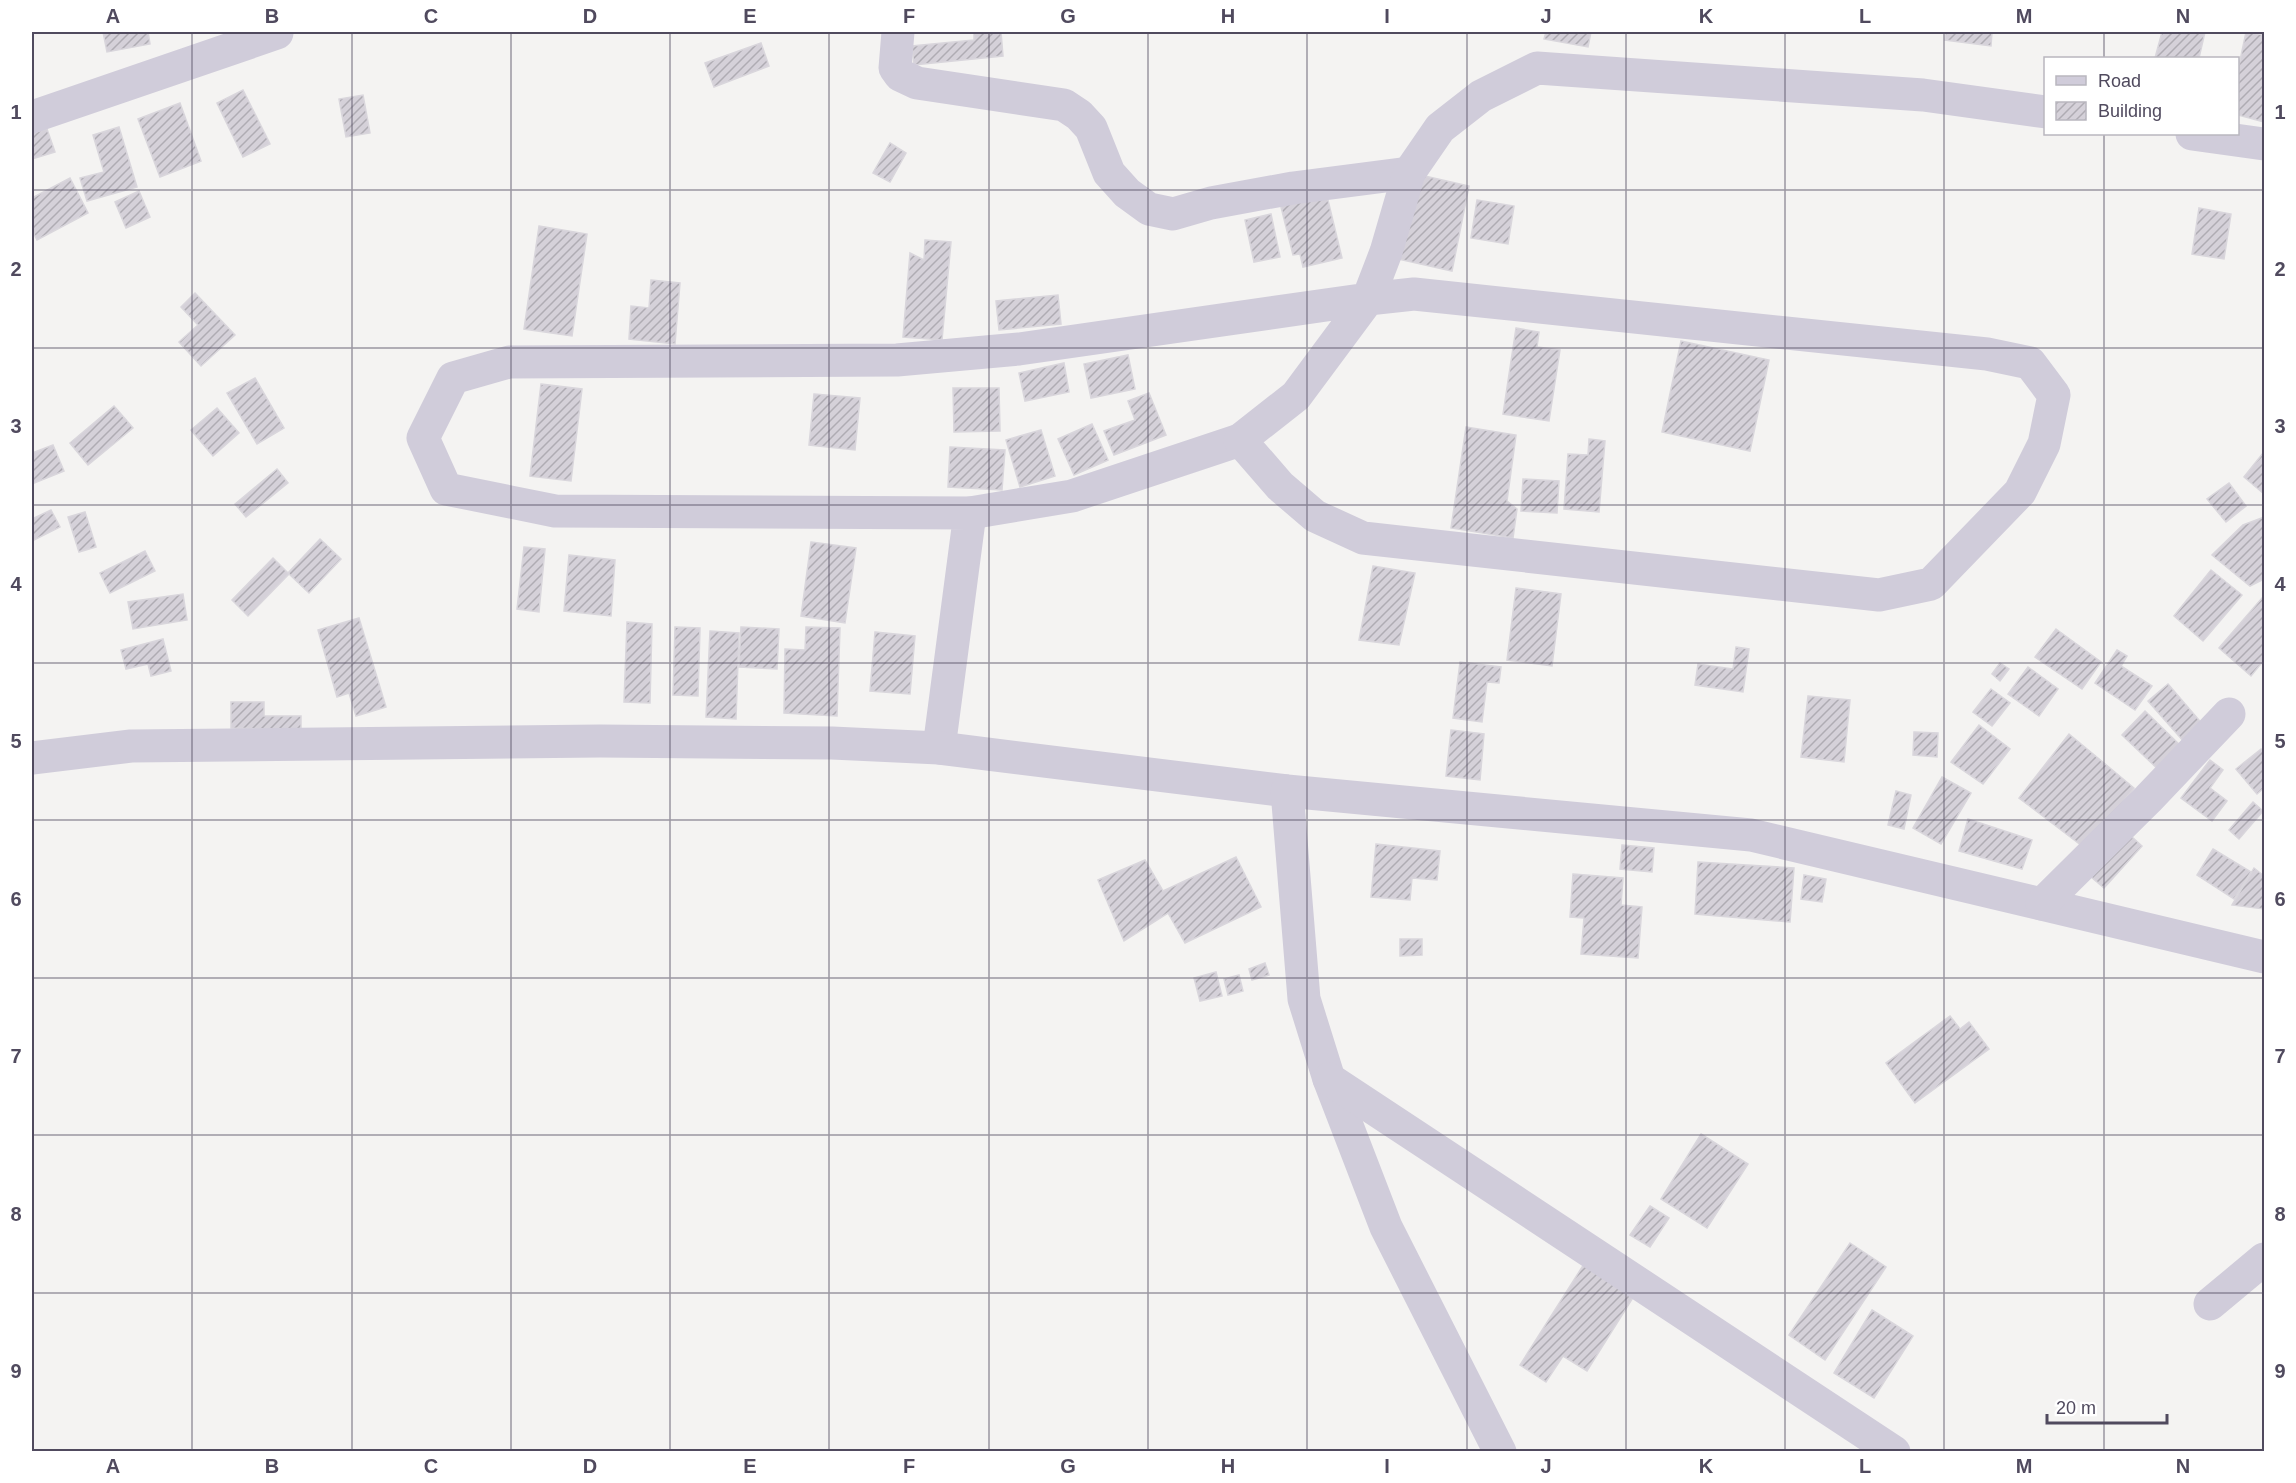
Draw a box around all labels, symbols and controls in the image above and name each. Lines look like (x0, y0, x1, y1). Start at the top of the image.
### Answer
text: A (106, 5, 120, 27)
text: B (265, 5, 279, 27)
text: C (424, 5, 438, 27)
text: D (583, 5, 597, 27)
text: E (743, 5, 757, 27)
text: F (903, 5, 915, 27)
text: G (1060, 5, 1076, 27)
text: H (1221, 5, 1235, 27)
text: I (1384, 5, 1390, 27)
text: J (1540, 5, 1552, 27)
text: K (1699, 5, 1714, 27)
text: L (1859, 5, 1871, 27)
text: M (2016, 5, 2032, 27)
text: N (2176, 5, 2190, 27)
legend (2044, 57, 2239, 135)
text: Road (2098, 71, 2141, 91)
text: 1 (10, 101, 22, 123)
text: Building (2098, 101, 2162, 121)
text: 1 (2274, 101, 2286, 123)
text: 2 (10, 258, 22, 280)
text: 2 (2274, 258, 2286, 280)
text: 3 (10, 415, 22, 437)
text: 3 (2274, 415, 2286, 437)
text: 4 (10, 573, 22, 595)
text: 4 (2274, 573, 2286, 595)
text: 5 (10, 730, 22, 752)
text: 5 (2274, 730, 2286, 752)
text: 6 (10, 888, 22, 910)
text: 6 (2274, 888, 2286, 910)
text: 7 (10, 1045, 22, 1067)
text: 7 (2274, 1045, 2286, 1067)
text: 8 (10, 1203, 22, 1225)
text: 8 (2274, 1203, 2286, 1225)
text: 9 (10, 1360, 22, 1382)
text: 9 (2274, 1360, 2286, 1382)
scale bar (2047, 1387, 2167, 1425)
text: 20 m (2056, 1398, 2096, 1418)
text: A (106, 1455, 120, 1477)
text: B (265, 1455, 279, 1477)
text: C (424, 1455, 438, 1477)
text: D (583, 1455, 597, 1477)
text: E (743, 1455, 757, 1477)
text: F (903, 1455, 915, 1477)
text: G (1060, 1455, 1076, 1477)
text: H (1221, 1455, 1235, 1477)
text: I (1384, 1455, 1390, 1477)
text: J (1540, 1455, 1552, 1477)
text: K (1699, 1455, 1714, 1477)
text: L (1859, 1455, 1871, 1477)
text: M (2016, 1455, 2032, 1477)
text: N (2176, 1455, 2190, 1477)

